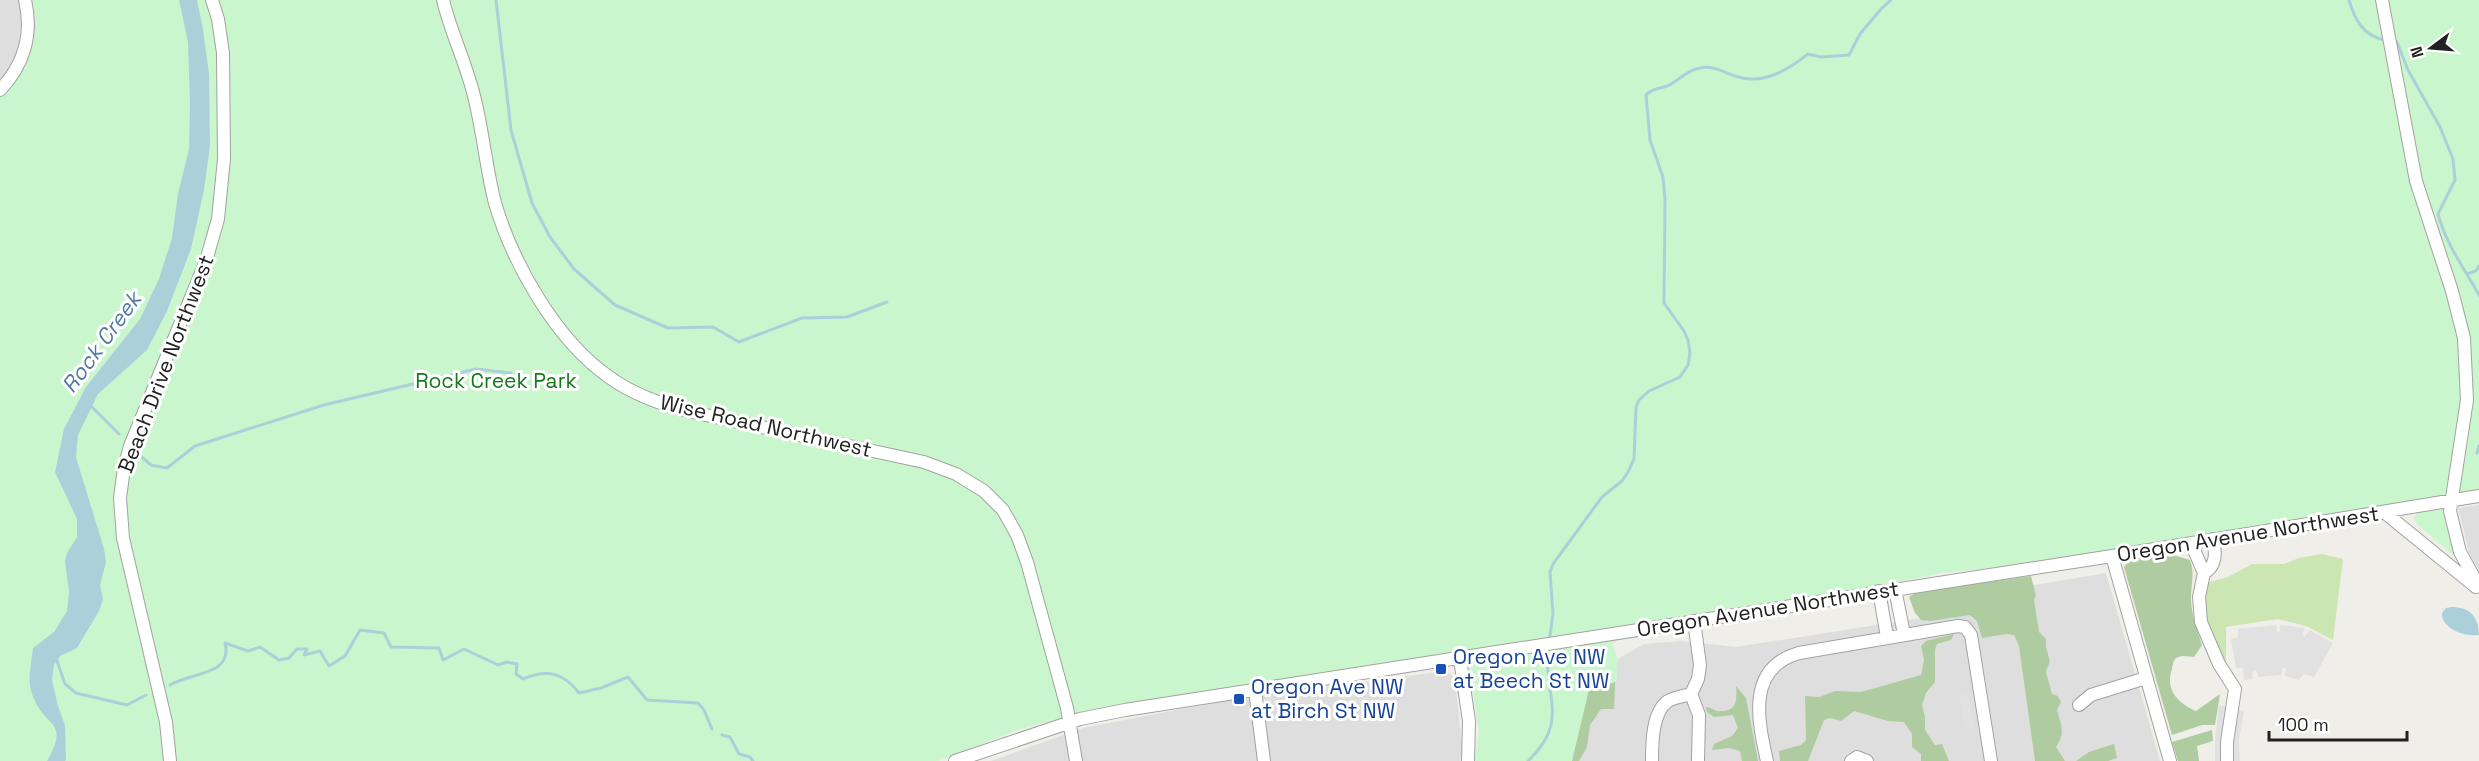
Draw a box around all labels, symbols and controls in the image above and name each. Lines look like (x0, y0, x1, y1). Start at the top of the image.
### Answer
north arrow (2401, 18, 2461, 78)
text: N (2405, 44, 2429, 60)
street label: Beach Drive Northwest (111, 251, 220, 477)
water label: Rock Creek (55, 284, 148, 398)
park label: Rock Creek Park (415, 367, 577, 394)
street label: Wise Road Northwest (658, 388, 874, 463)
street label: Oregon Avenue Northwest (2115, 499, 2381, 568)
street label: Oregon Avenue Northwest (1635, 574, 1901, 643)
place label: Oregon Ave NW at Beech St NW (1453, 643, 1609, 694)
marker: Oregon Ave NW at Beech St NW (1434, 662, 1448, 676)
place label: Oregon Ave NW at Birch St NW (1251, 673, 1403, 724)
marker: Oregon Ave NW at Birch St NW (1232, 692, 1246, 706)
scale bar (2269, 704, 2407, 742)
text: 100 m (2278, 713, 2329, 736)

